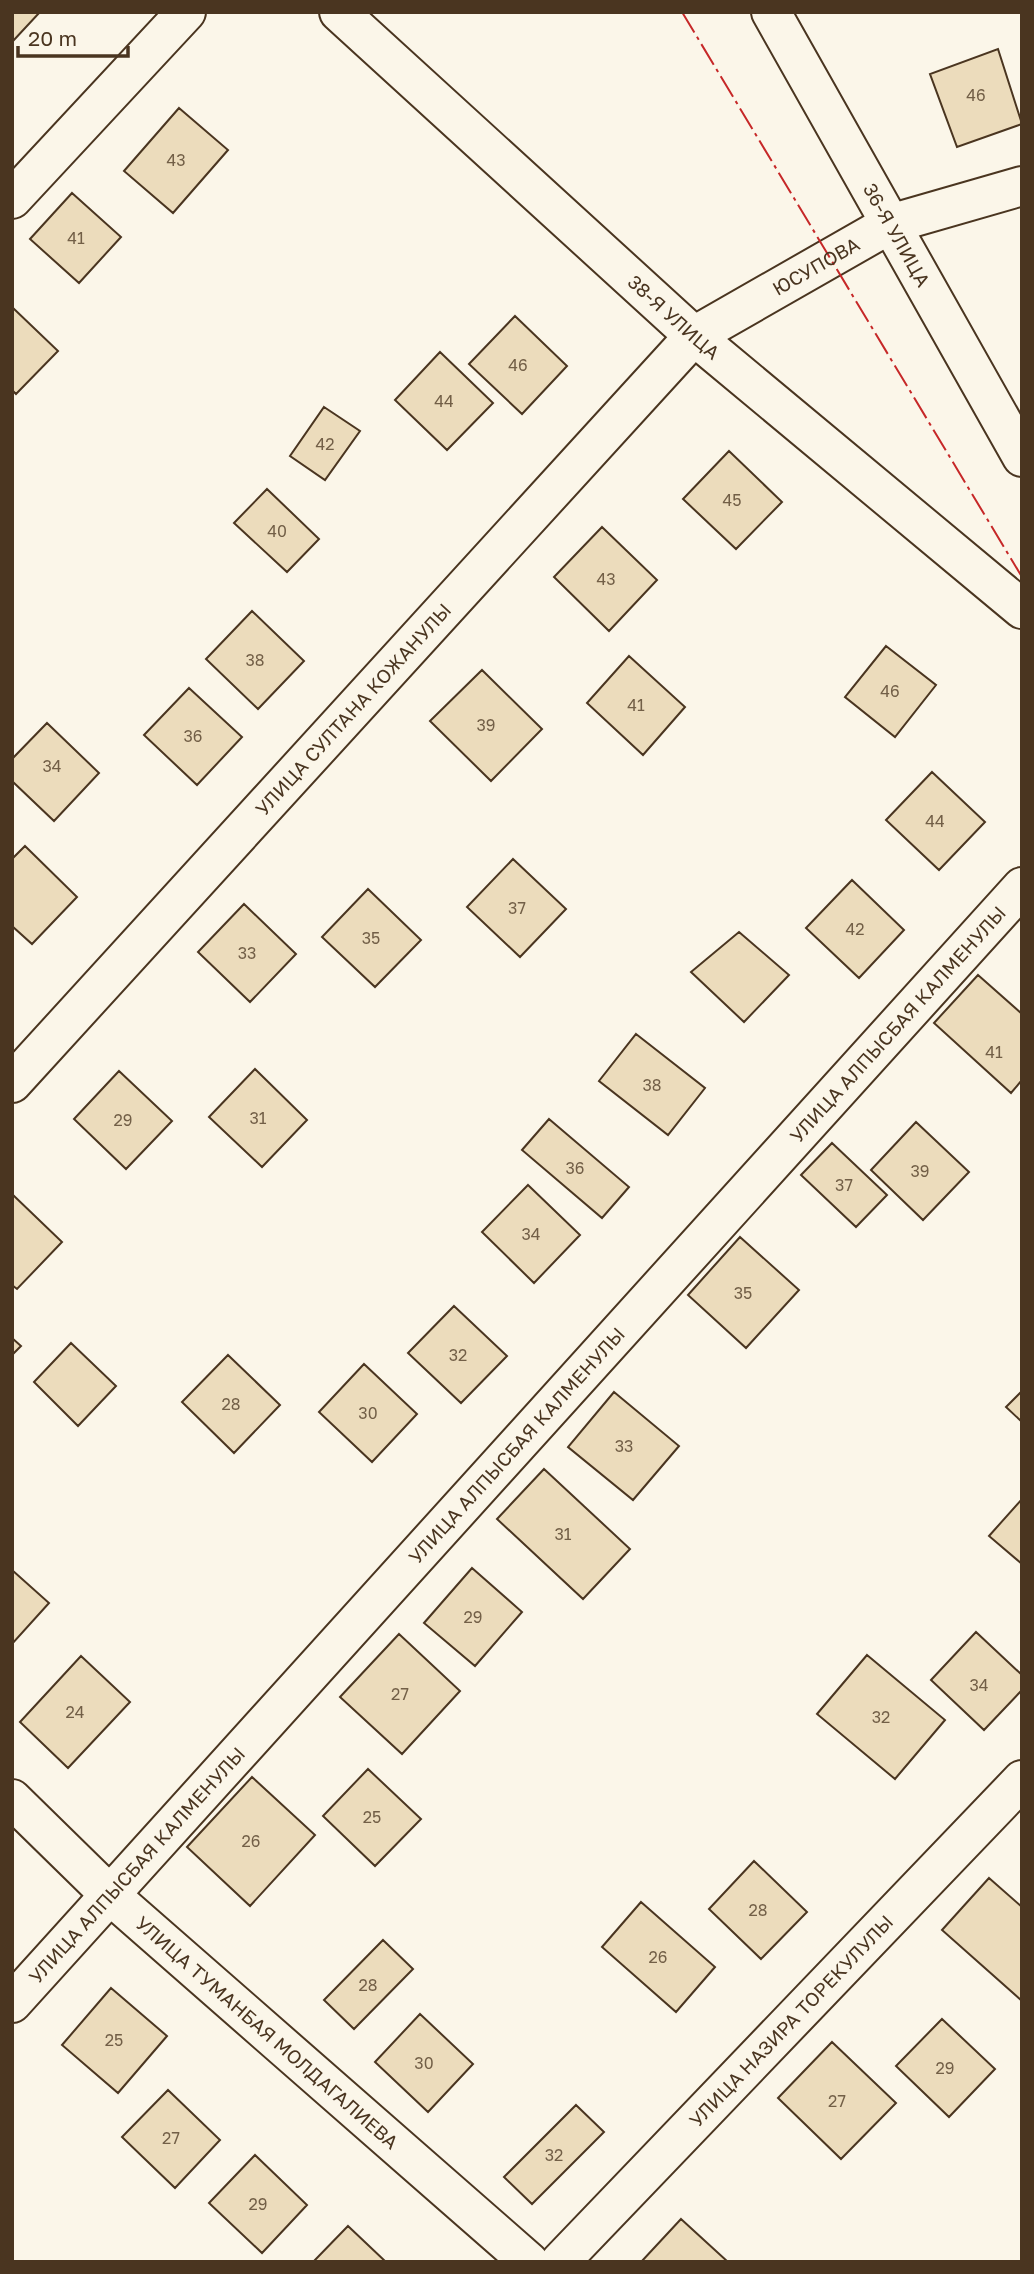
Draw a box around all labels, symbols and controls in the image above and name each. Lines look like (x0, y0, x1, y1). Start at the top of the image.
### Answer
scale bar (18, 14, 128, 58)
text: 20 m (28, 25, 77, 51)
house number: 46 (966, 85, 986, 105)
house number: 43 (166, 150, 186, 170)
street label: 36-Я УЛИЦА (859, 179, 936, 291)
house number: 41 (67, 228, 85, 248)
street label: ЮСУПОВА (768, 232, 864, 300)
street label: 38-Я УЛИЦА (624, 270, 725, 364)
house number: 46 (508, 355, 528, 375)
house number: 44 (434, 391, 454, 411)
house number: 42 (315, 434, 335, 454)
house number: 45 (722, 490, 742, 510)
house number: 40 (267, 521, 287, 541)
house number: 43 (596, 569, 616, 589)
street label: УЛИЦА СУЛТАНА КОЖАНУЛЫ (250, 598, 455, 820)
house number: 38 (245, 650, 265, 670)
house number: 46 (880, 681, 900, 701)
house number: 41 (627, 695, 645, 715)
house number: 39 (476, 715, 496, 735)
house number: 36 (183, 726, 203, 746)
house number: 34 (42, 756, 62, 776)
house number: 44 (925, 811, 945, 831)
house number: 37 (508, 898, 526, 918)
street label: УЛИЦА АЛПЫСБАЯ КАЛМЕНУЛЫ (785, 901, 1010, 1147)
house number: 42 (845, 919, 865, 939)
house number: 35 (362, 928, 380, 948)
house number: 33 (238, 943, 256, 963)
house number: 41 (985, 1042, 1003, 1062)
house number: 38 (642, 1075, 662, 1095)
house number: 31 (249, 1108, 267, 1128)
house number: 29 (114, 1110, 132, 1130)
house number: 36 (565, 1158, 585, 1178)
house number: 39 (910, 1161, 930, 1181)
house number: 37 (835, 1175, 853, 1195)
house number: 34 (521, 1224, 541, 1244)
house number: 35 (734, 1283, 752, 1303)
street label: УЛИЦА АЛПЫСБАЯ КАЛМЕНУЛЫ (403, 1322, 629, 1568)
house number: 32 (449, 1345, 467, 1365)
house number: 28 (221, 1394, 241, 1414)
house number: 30 (358, 1403, 378, 1423)
house number: 33 (615, 1436, 633, 1456)
house number: 31 (554, 1524, 572, 1544)
house number: 29 (464, 1607, 482, 1627)
house number: 34 (969, 1675, 989, 1695)
house number: 27 (391, 1684, 409, 1704)
house number: 24 (65, 1702, 85, 1722)
house number: 32 (872, 1707, 890, 1727)
street label: УЛИЦА АЛПЫСБАЯ КАЛМЕНУЛЫ (24, 1742, 249, 1988)
house number: 25 (363, 1807, 381, 1827)
house number: 26 (242, 1831, 260, 1851)
house number: 28 (748, 1900, 768, 1920)
street label: УЛИЦА НАЗИРА ТОРЕКУЛУЛЫ (684, 1910, 897, 2131)
street label: УЛИЦА ТУМАНБАЯ МОЛДАГАЛИЕВА (131, 1911, 404, 2154)
house number: 26 (649, 1947, 667, 1967)
house number: 28 (358, 1975, 378, 1995)
house number: 25 (105, 2030, 123, 2050)
house number: 30 (414, 2053, 434, 2073)
house number: 29 (936, 2058, 954, 2078)
house number: 27 (828, 2091, 846, 2111)
house number: 27 (162, 2128, 180, 2148)
house number: 32 (545, 2145, 563, 2165)
house number: 29 (249, 2194, 267, 2214)

